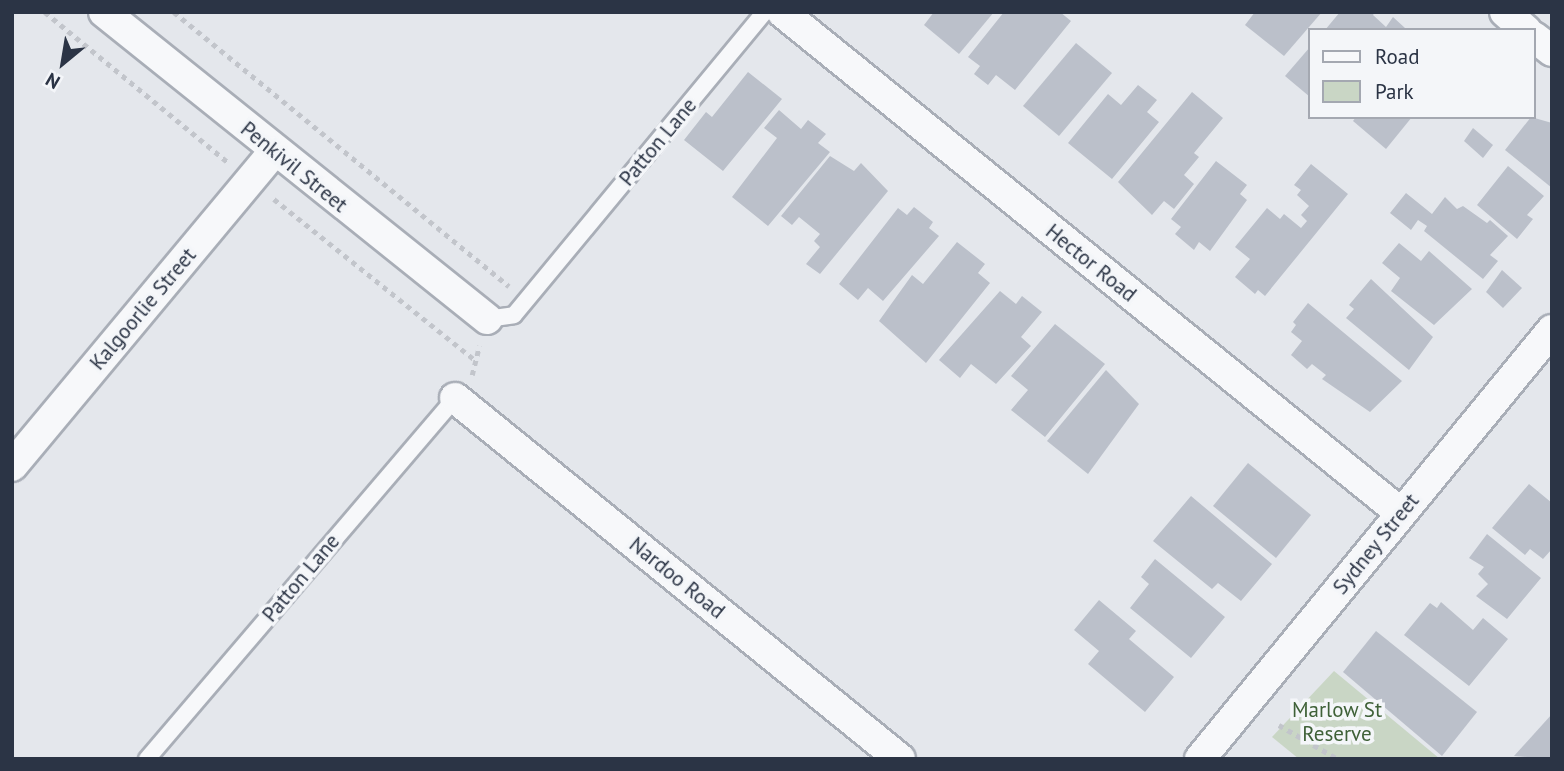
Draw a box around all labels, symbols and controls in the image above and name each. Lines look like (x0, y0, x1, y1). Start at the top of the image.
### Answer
north arrow (28, 28, 98, 98)
legend (1308, 28, 1536, 119)
text: Road (1375, 43, 1419, 70)
text: N (41, 68, 64, 95)
text: Park (1375, 78, 1414, 105)
street label: Patton Lane (614, 93, 702, 191)
street label: Penkivil Street (236, 116, 352, 218)
street label: Hector Road (1041, 219, 1141, 307)
street label: Kalgoorlie Street (85, 243, 201, 375)
street label: Sydney Street (1328, 488, 1424, 600)
street label: Patton Lane (257, 529, 345, 627)
street label: Nardoo Road (624, 532, 730, 624)
park label: Marlow St Reserve (1292, 697, 1382, 747)

